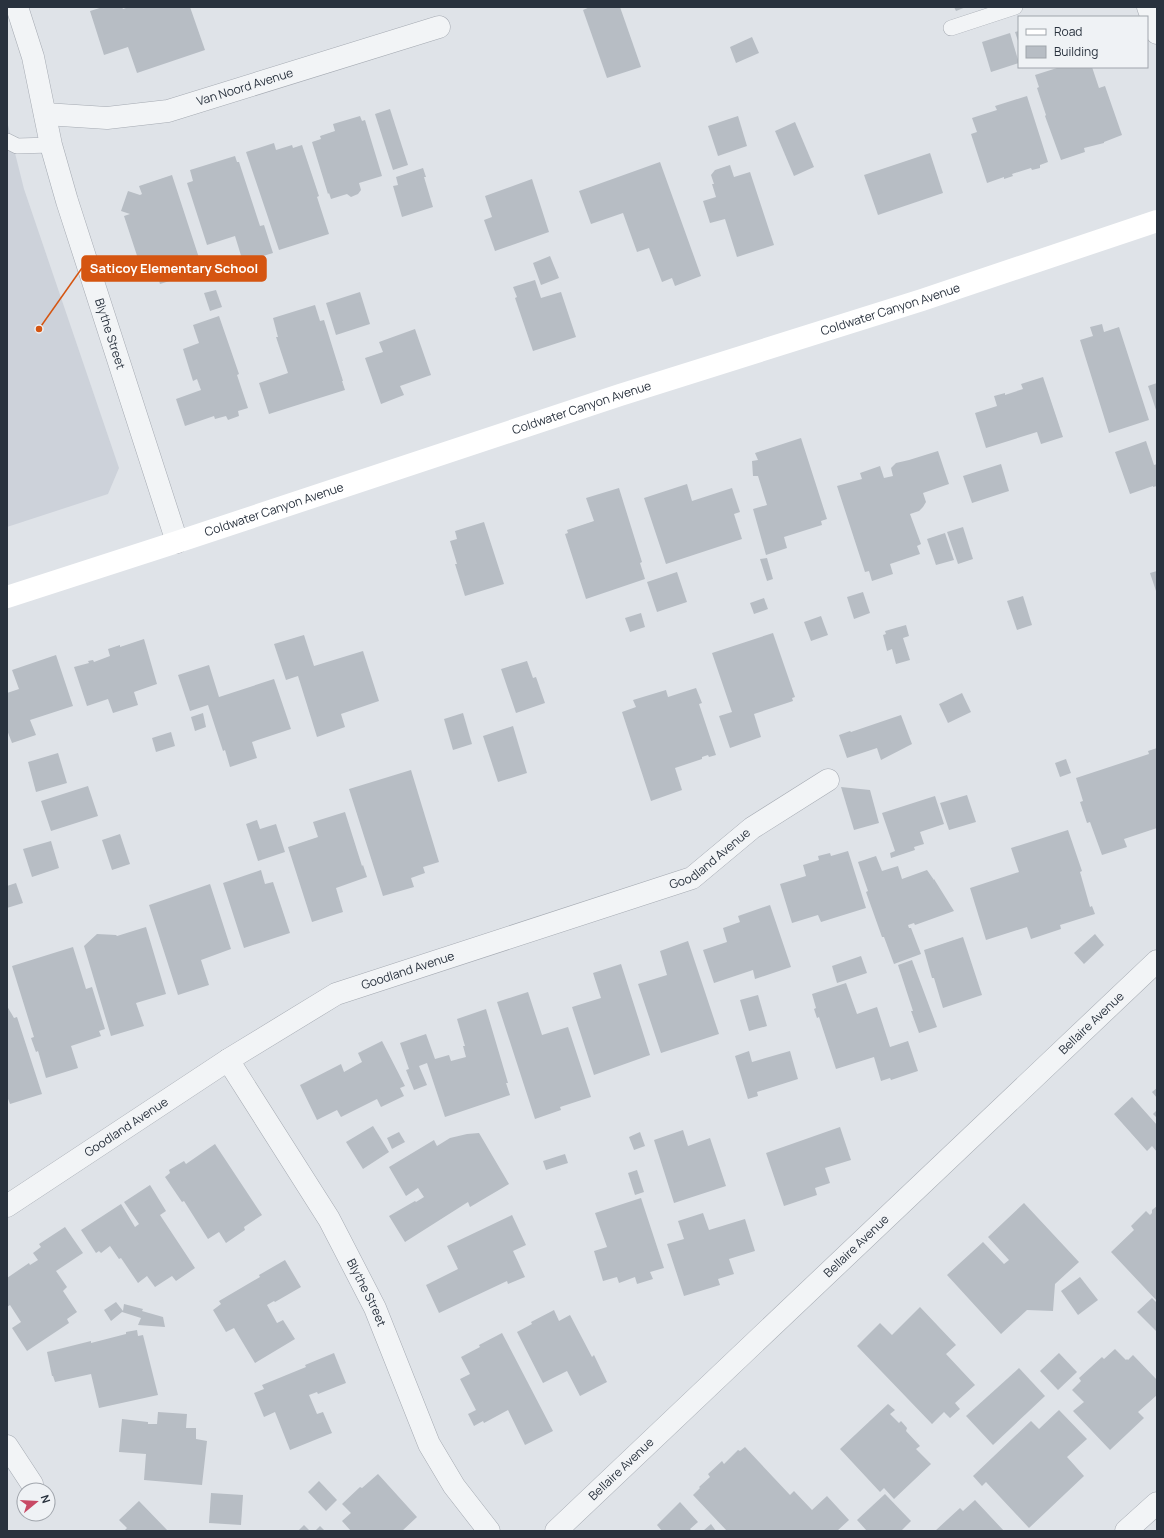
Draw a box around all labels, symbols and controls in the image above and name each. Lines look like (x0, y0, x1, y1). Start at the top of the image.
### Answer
legend (1018, 16, 1148, 68)
text: Road (1054, 23, 1082, 40)
text: Building (1054, 43, 1098, 60)
street label: Van Noord Avenue (194, 64, 295, 110)
callout: Saticoy Elementary School (82, 256, 266, 281)
text: Saticoy Elementary School (90, 259, 258, 277)
street label: Coldwater Canyon Avenue (818, 279, 962, 339)
street label: Blythe Street (91, 296, 130, 371)
street label: Coldwater Canyon Avenue (510, 377, 653, 438)
street label: Coldwater Canyon Avenue (202, 478, 346, 540)
street label: Goodland Avenue (667, 824, 754, 893)
street label: Goodland Avenue (359, 947, 456, 993)
street label: Bellaire Avenue (1055, 988, 1128, 1058)
street label: Goodland Avenue (81, 1093, 171, 1161)
street label: Bellaire Avenue (820, 1211, 892, 1281)
street label: Blythe Street (343, 1256, 391, 1329)
street label: Bellaire Avenue (585, 1434, 657, 1504)
north arrow (16, 1482, 56, 1522)
text: N (38, 1493, 54, 1505)

